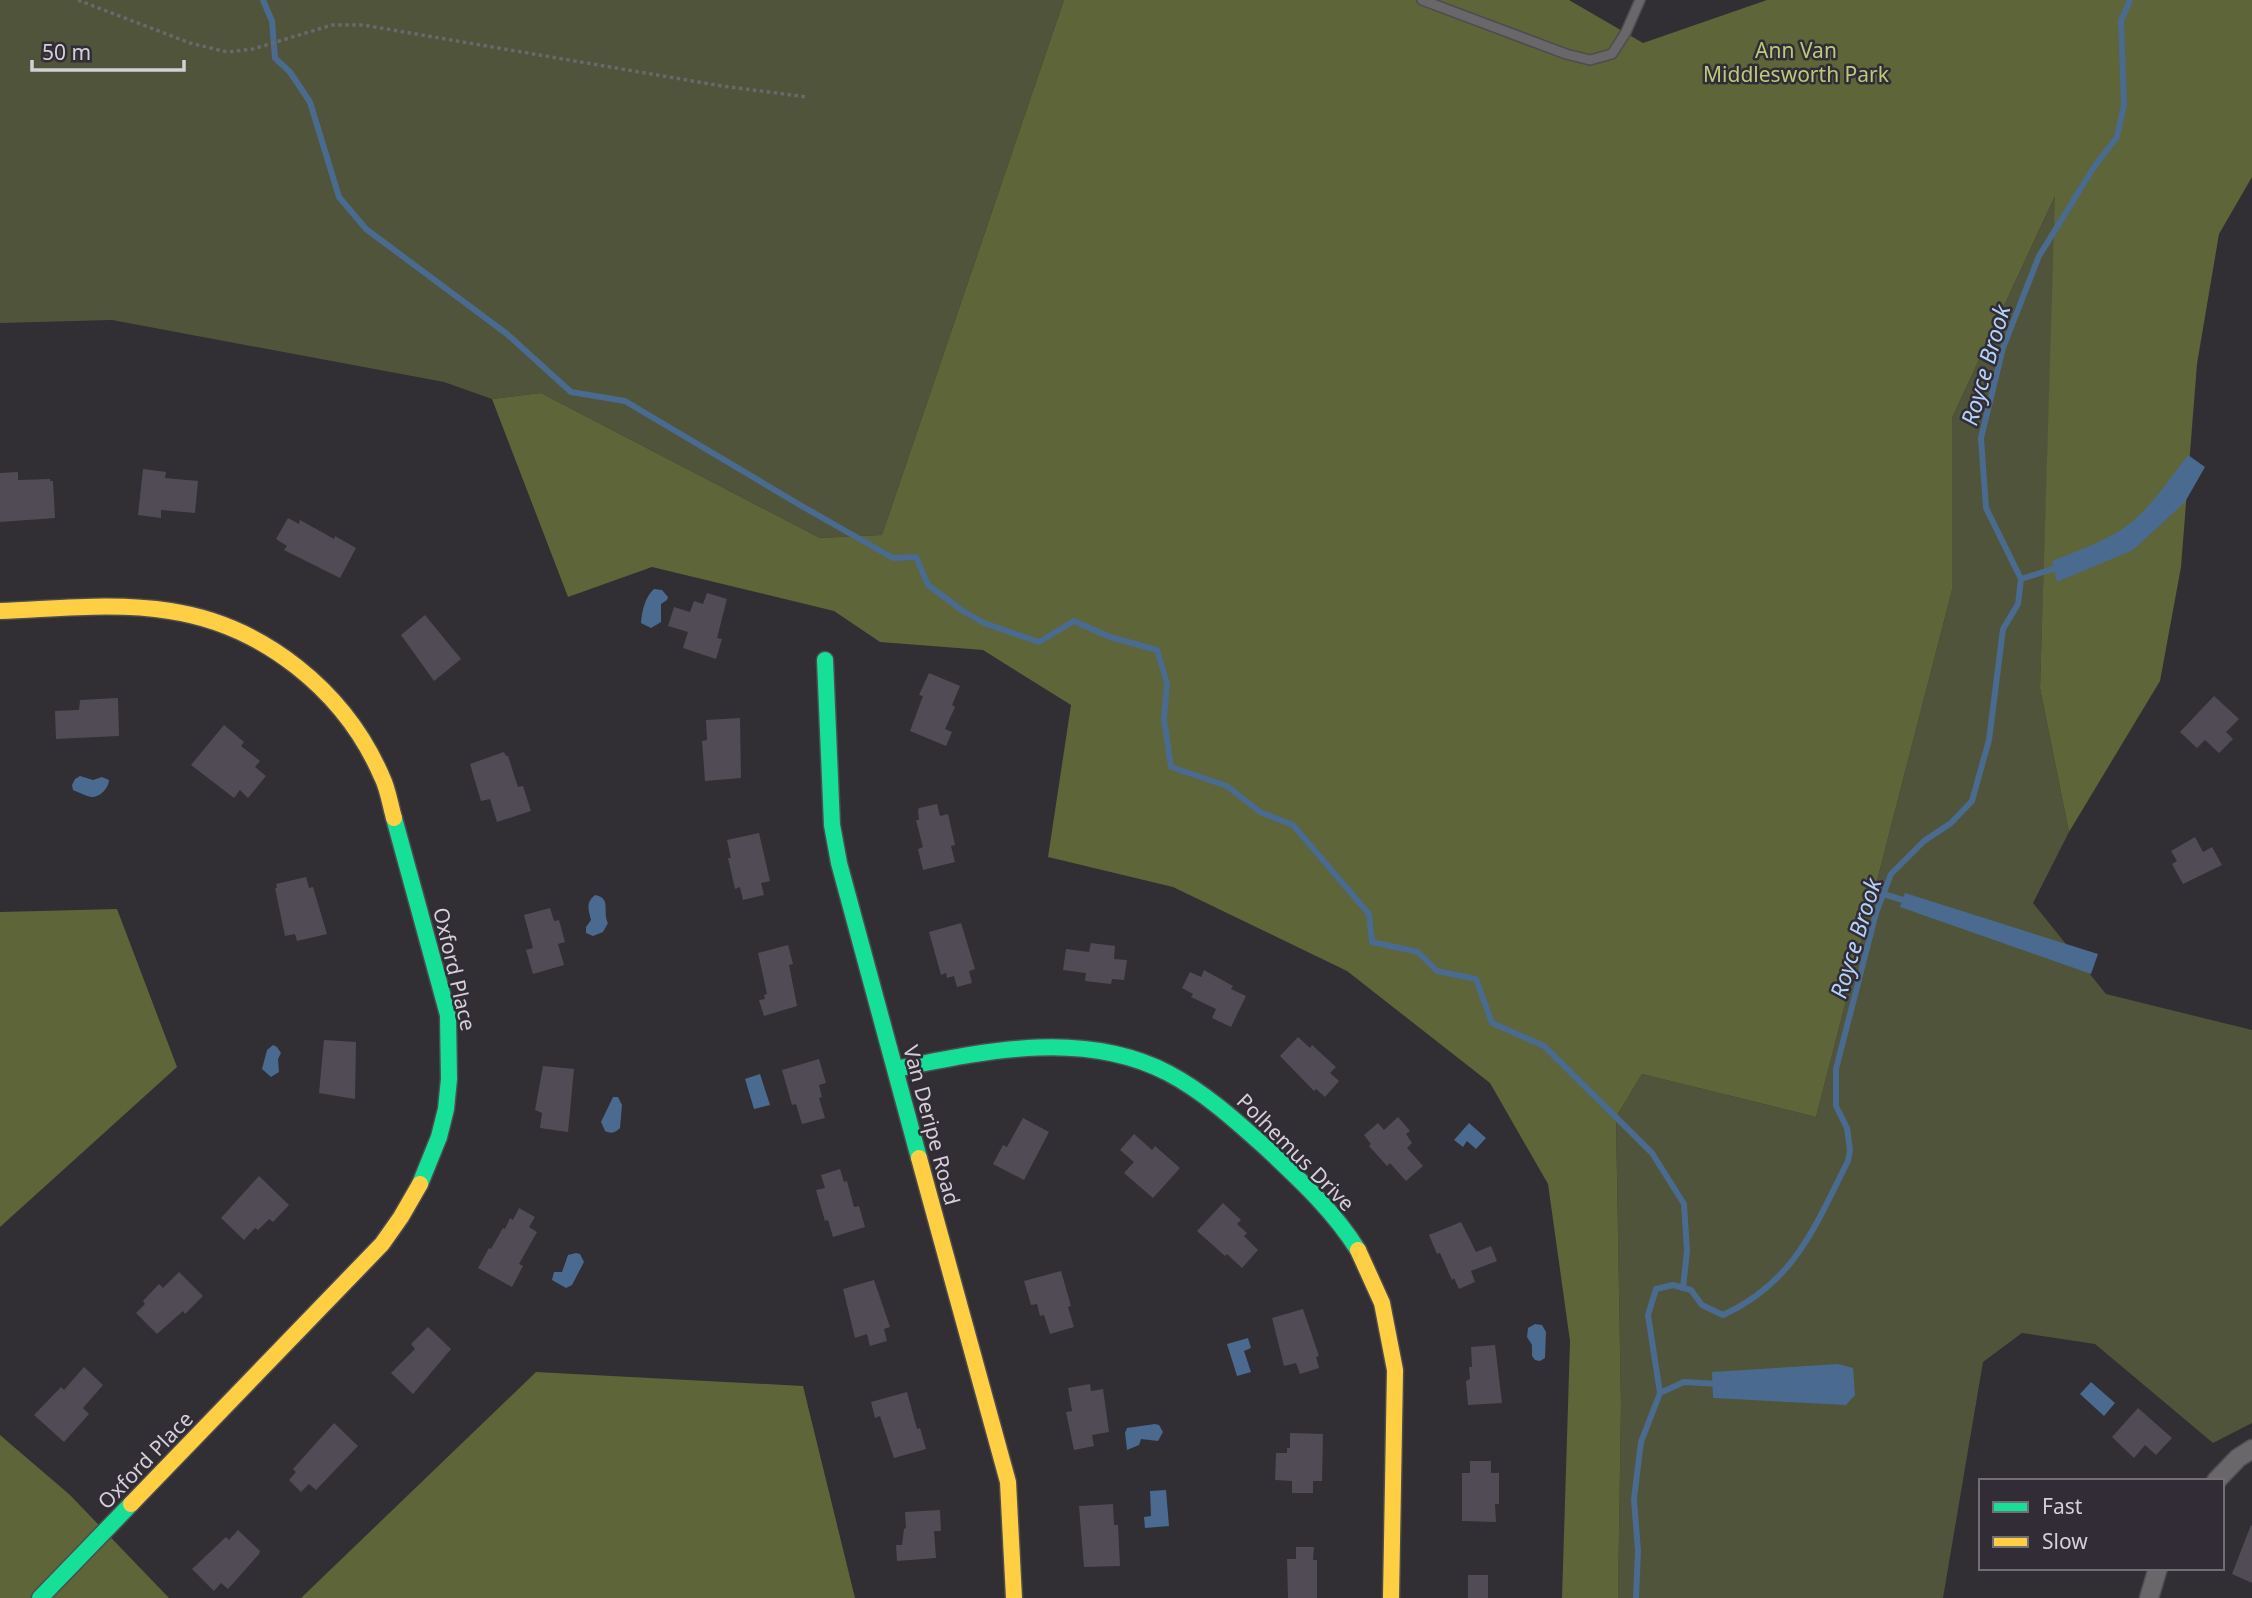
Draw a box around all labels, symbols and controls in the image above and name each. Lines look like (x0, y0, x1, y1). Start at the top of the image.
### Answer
scale bar (32, 28, 184, 72)
park label: Ann Van Middlesworth Park (1703, 36, 1890, 88)
text: 50 m (42, 38, 91, 66)
water label: Royce Brook (1953, 299, 2018, 429)
water label: Royce Brook (1822, 872, 1889, 1002)
street label: Oxford Place (427, 905, 483, 1033)
street label: Van Deripe Road (897, 1042, 967, 1208)
street label: Polhemus Drive (1231, 1087, 1361, 1217)
street label: Oxford Place (91, 1405, 199, 1515)
legend (1979, 1479, 2224, 1570)
text: Fast (2042, 1492, 2083, 1520)
text: Slow (2042, 1527, 2088, 1555)

